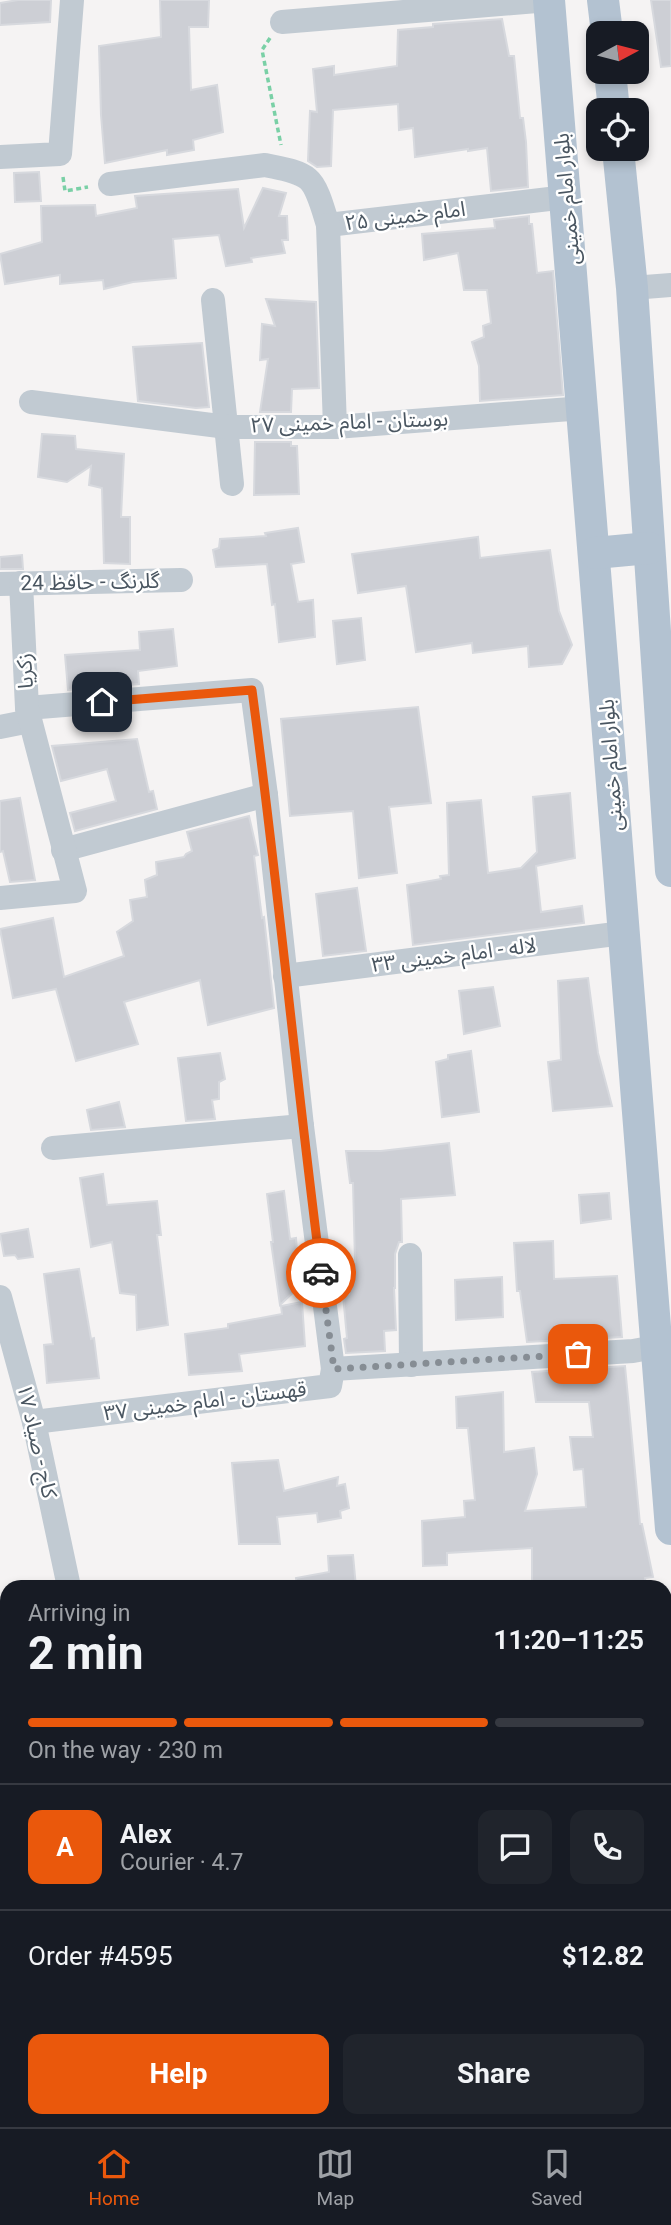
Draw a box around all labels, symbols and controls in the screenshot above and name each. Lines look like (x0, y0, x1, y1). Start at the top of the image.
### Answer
north arrow (586, 21, 649, 84)
map controls (586, 21, 649, 161)
button: locate (586, 98, 649, 161)
street label: بلوار امام خمینی (549, 132, 589, 266)
street label: امام خمینی ۲۵ (343, 197, 467, 239)
street label: بوستان - امام خمینی ۲۷ (249, 407, 449, 441)
street label: گلرنگ - حافظ 24 (20, 569, 160, 595)
street label: زکریا (12, 653, 38, 689)
pin (72, 672, 132, 732)
icon: home (83, 683, 121, 721)
street label: بلوار امام خمینی (594, 698, 632, 832)
street label: لاله - امام خمینی ۳۳ (370, 933, 538, 981)
courier (286, 1238, 356, 1308)
icon: car (302, 1254, 340, 1292)
pin (548, 1324, 608, 1384)
icon: bag (559, 1335, 597, 1373)
street label: قهستان - امام خمینی ۳۷ (102, 1377, 308, 1429)
street label: کاج - صیاد ۱۷ (9, 1382, 62, 1501)
text: Arriving in (28, 1600, 131, 1627)
text: 11:20–11:25 (494, 1625, 644, 1655)
text: 2 min (28, 1626, 144, 1680)
text: On the way · 230 m (28, 1737, 223, 1764)
button: chat (478, 1810, 552, 1884)
button: phone (570, 1810, 644, 1884)
text: Alex (120, 1819, 172, 1849)
text: A (56, 1832, 74, 1862)
text: Courier · 4.7 (120, 1849, 243, 1876)
text: Order #4595 (28, 1941, 173, 1971)
text: $12.82 (562, 1941, 644, 1971)
button: Help (28, 2034, 329, 2114)
button: Share (343, 2034, 644, 2114)
tab: Home (88, 2145, 140, 2210)
tab: Map (316, 2145, 354, 2210)
tab: Saved (531, 2145, 583, 2210)

